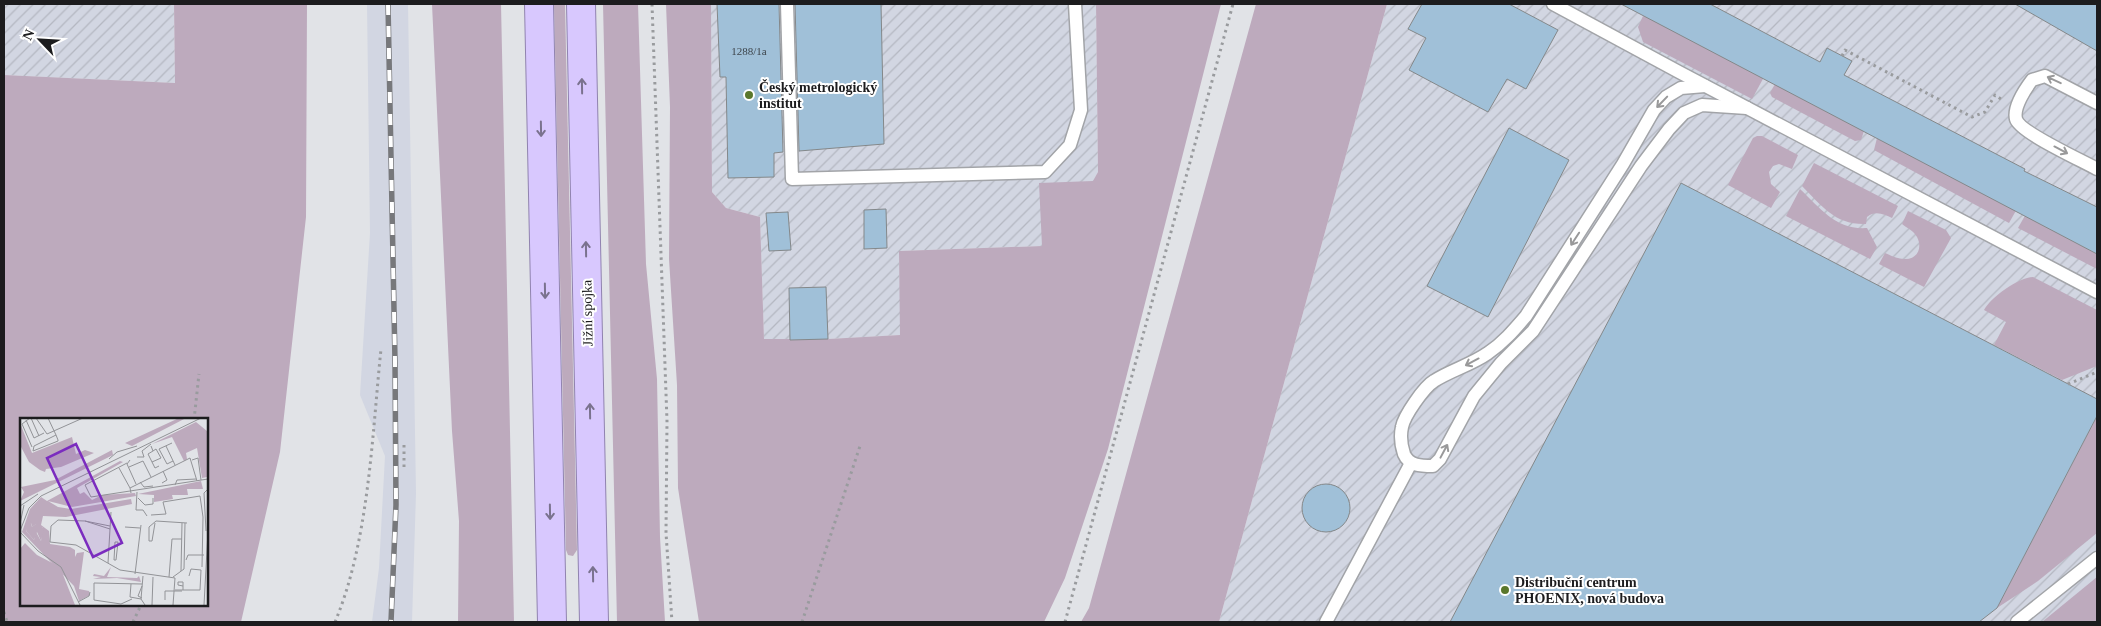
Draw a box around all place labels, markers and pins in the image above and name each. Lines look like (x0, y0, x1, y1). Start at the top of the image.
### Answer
place label: Český metrologický institut (759, 79, 877, 111)
marker: Český metrologický institut (743, 89, 755, 101)
place label: Distribuční centrum PHOENIX, nová budova (1515, 575, 1664, 606)
marker: Distribuční centrum PHOENIX, nová budova (1499, 584, 1511, 596)

